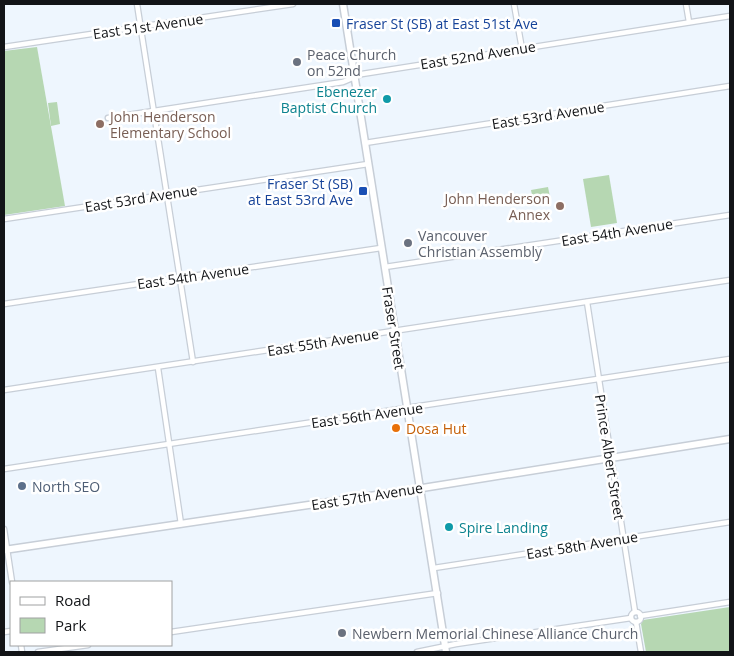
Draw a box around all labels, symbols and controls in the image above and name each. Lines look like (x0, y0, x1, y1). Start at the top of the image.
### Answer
street label: East 51st Avenue (92, 9, 204, 43)
place label: Fraser St (SB) at East 51st Ave (346, 14, 538, 33)
marker: Fraser St (SB) at East 51st Ave (330, 17, 342, 29)
street label: East 52nd Avenue (419, 36, 537, 73)
place label: Peace Church on 52nd (307, 45, 396, 80)
marker: Peace Church on 52nd (291, 56, 303, 68)
place label: Ebenezer Baptist Church (281, 82, 377, 117)
marker: Ebenezer Baptist Church (381, 93, 393, 105)
street label: East 53rd Avenue (490, 97, 606, 133)
place label: John Henderson Elementary School (108, 107, 231, 142)
marker: John Henderson Elementary School (94, 118, 106, 130)
place label: Fraser St (SB) at East 53rd Ave (248, 174, 353, 209)
street label: East 53rd Avenue (83, 180, 199, 216)
marker: Fraser St (SB) at East 53rd Ave (357, 185, 369, 197)
place label: John Henderson Annex (442, 189, 551, 224)
marker: John Henderson Annex (554, 200, 566, 212)
street label: East 54th Avenue (560, 214, 674, 250)
place label: Vancouver Christian Assembly (418, 226, 543, 261)
marker: Vancouver Christian Assembly (402, 237, 414, 249)
street label: East 54th Avenue (136, 259, 250, 293)
street label: Fraser Street (378, 285, 410, 371)
street label: East 55th Avenue (266, 324, 380, 360)
street label: Prince Albert Street (591, 393, 629, 521)
street label: East 56th Avenue (310, 398, 424, 432)
place label: Dosa Hut (406, 419, 467, 438)
marker: Dosa Hut (390, 422, 402, 434)
place label: North SEO (32, 477, 100, 496)
street label: East 57th Avenue (310, 478, 424, 514)
marker: North SEO (16, 480, 28, 492)
place label: Spire Landing (459, 518, 548, 537)
marker: Spire Landing (443, 521, 455, 533)
street label: East 58th Avenue (525, 527, 639, 563)
legend (10, 581, 172, 646)
text: Road (55, 590, 91, 610)
text: Park (55, 615, 86, 635)
place label: Newbern Memorial Chinese Alliance Church (352, 624, 638, 643)
marker: Newbern Memorial Chinese Alliance Church (336, 627, 348, 639)

